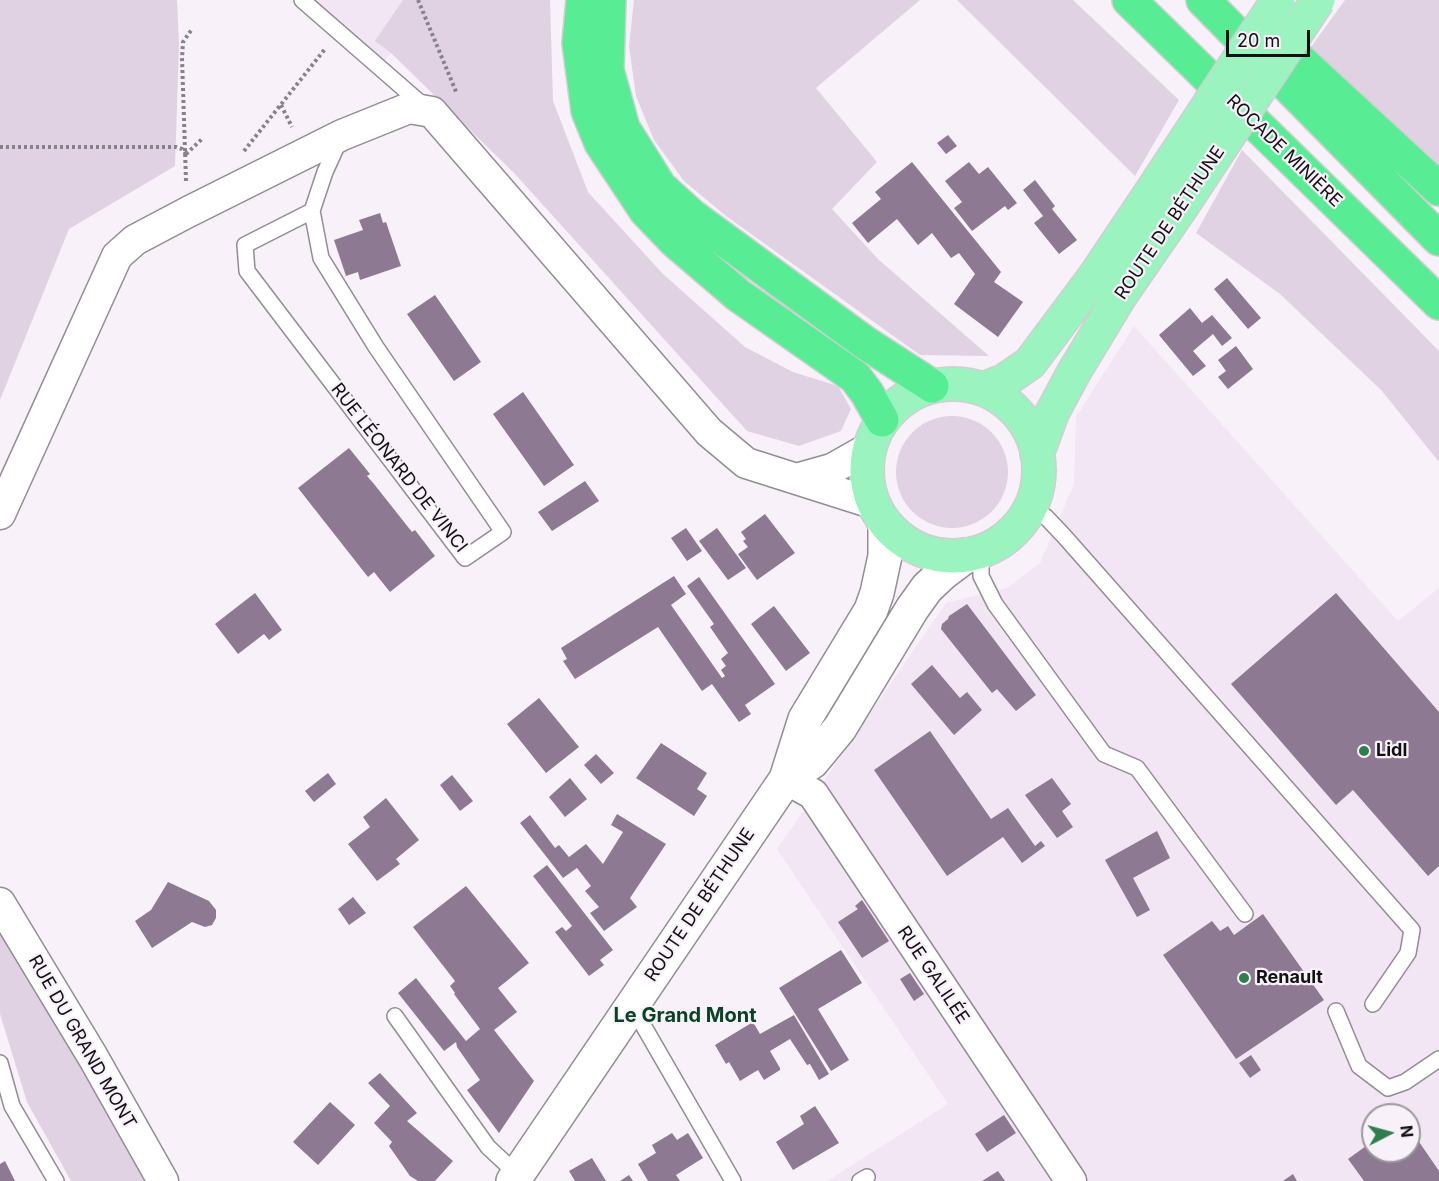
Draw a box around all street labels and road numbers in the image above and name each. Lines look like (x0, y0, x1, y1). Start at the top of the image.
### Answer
street label: ROCADE MINIÈRE (1222, 90, 1346, 212)
street label: ROUTE DE BÉTHUNE (1111, 142, 1229, 304)
street label: RUE LÉONARD DE VINCI (326, 379, 472, 557)
street label: ROUTE DE BÉTHUNE (641, 824, 759, 986)
street label: RUE GALILÉE (892, 922, 974, 1028)
street label: RUE DU GRAND MONT (24, 951, 140, 1133)

